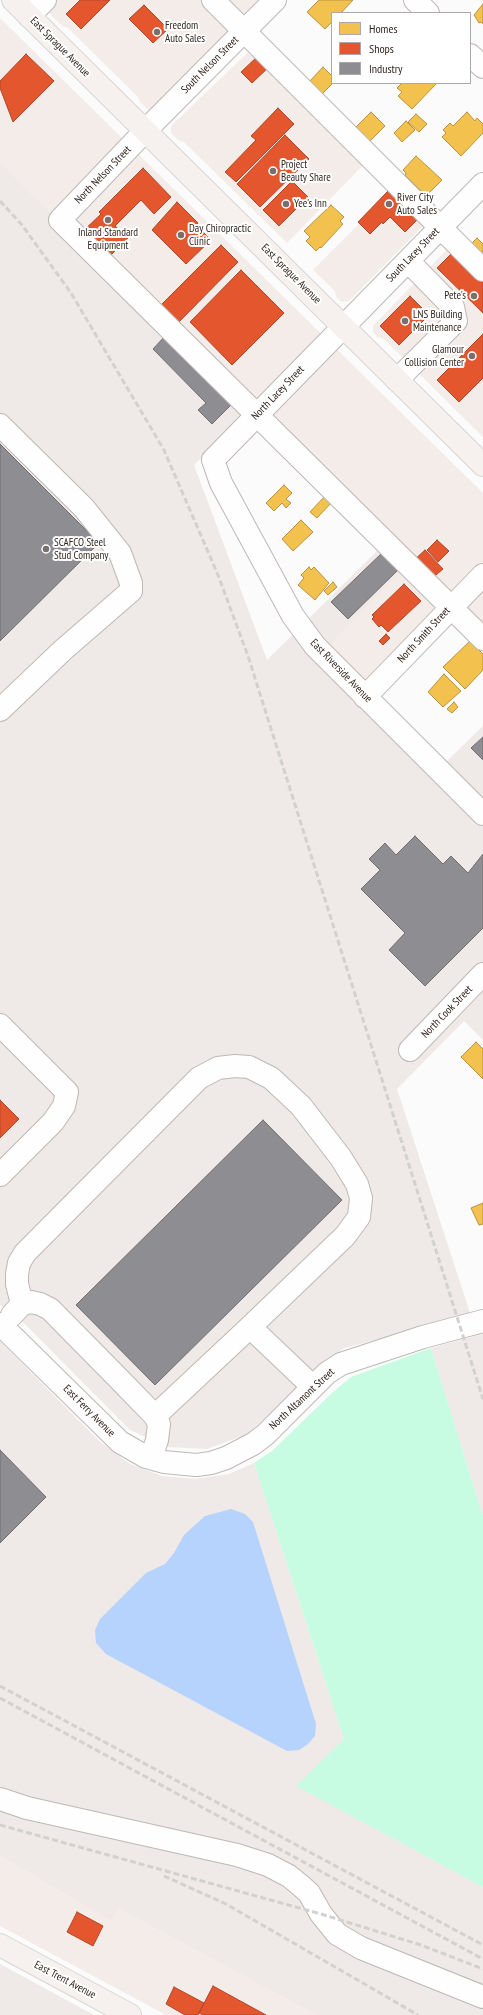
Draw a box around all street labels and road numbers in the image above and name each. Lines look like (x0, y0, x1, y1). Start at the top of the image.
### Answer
street label: East Sprague Avenue (27, 14, 93, 80)
street label: South Nelson Street (179, 34, 241, 96)
street label: North Nelson Street (72, 143, 134, 207)
street label: South Lacey Street (384, 225, 442, 285)
street label: East Sprague Avenue (258, 241, 324, 307)
street label: North Lacey Street (249, 363, 307, 423)
street label: North Smith Street (395, 604, 453, 666)
street label: East Riverside Avenue (307, 636, 375, 706)
street label: North Cook Street (419, 983, 475, 1041)
street label: North Altamont Street (267, 1365, 337, 1433)
street label: East Ferry Avenue (60, 1382, 118, 1440)
street label: East Trent Avenue (32, 1958, 98, 2002)

